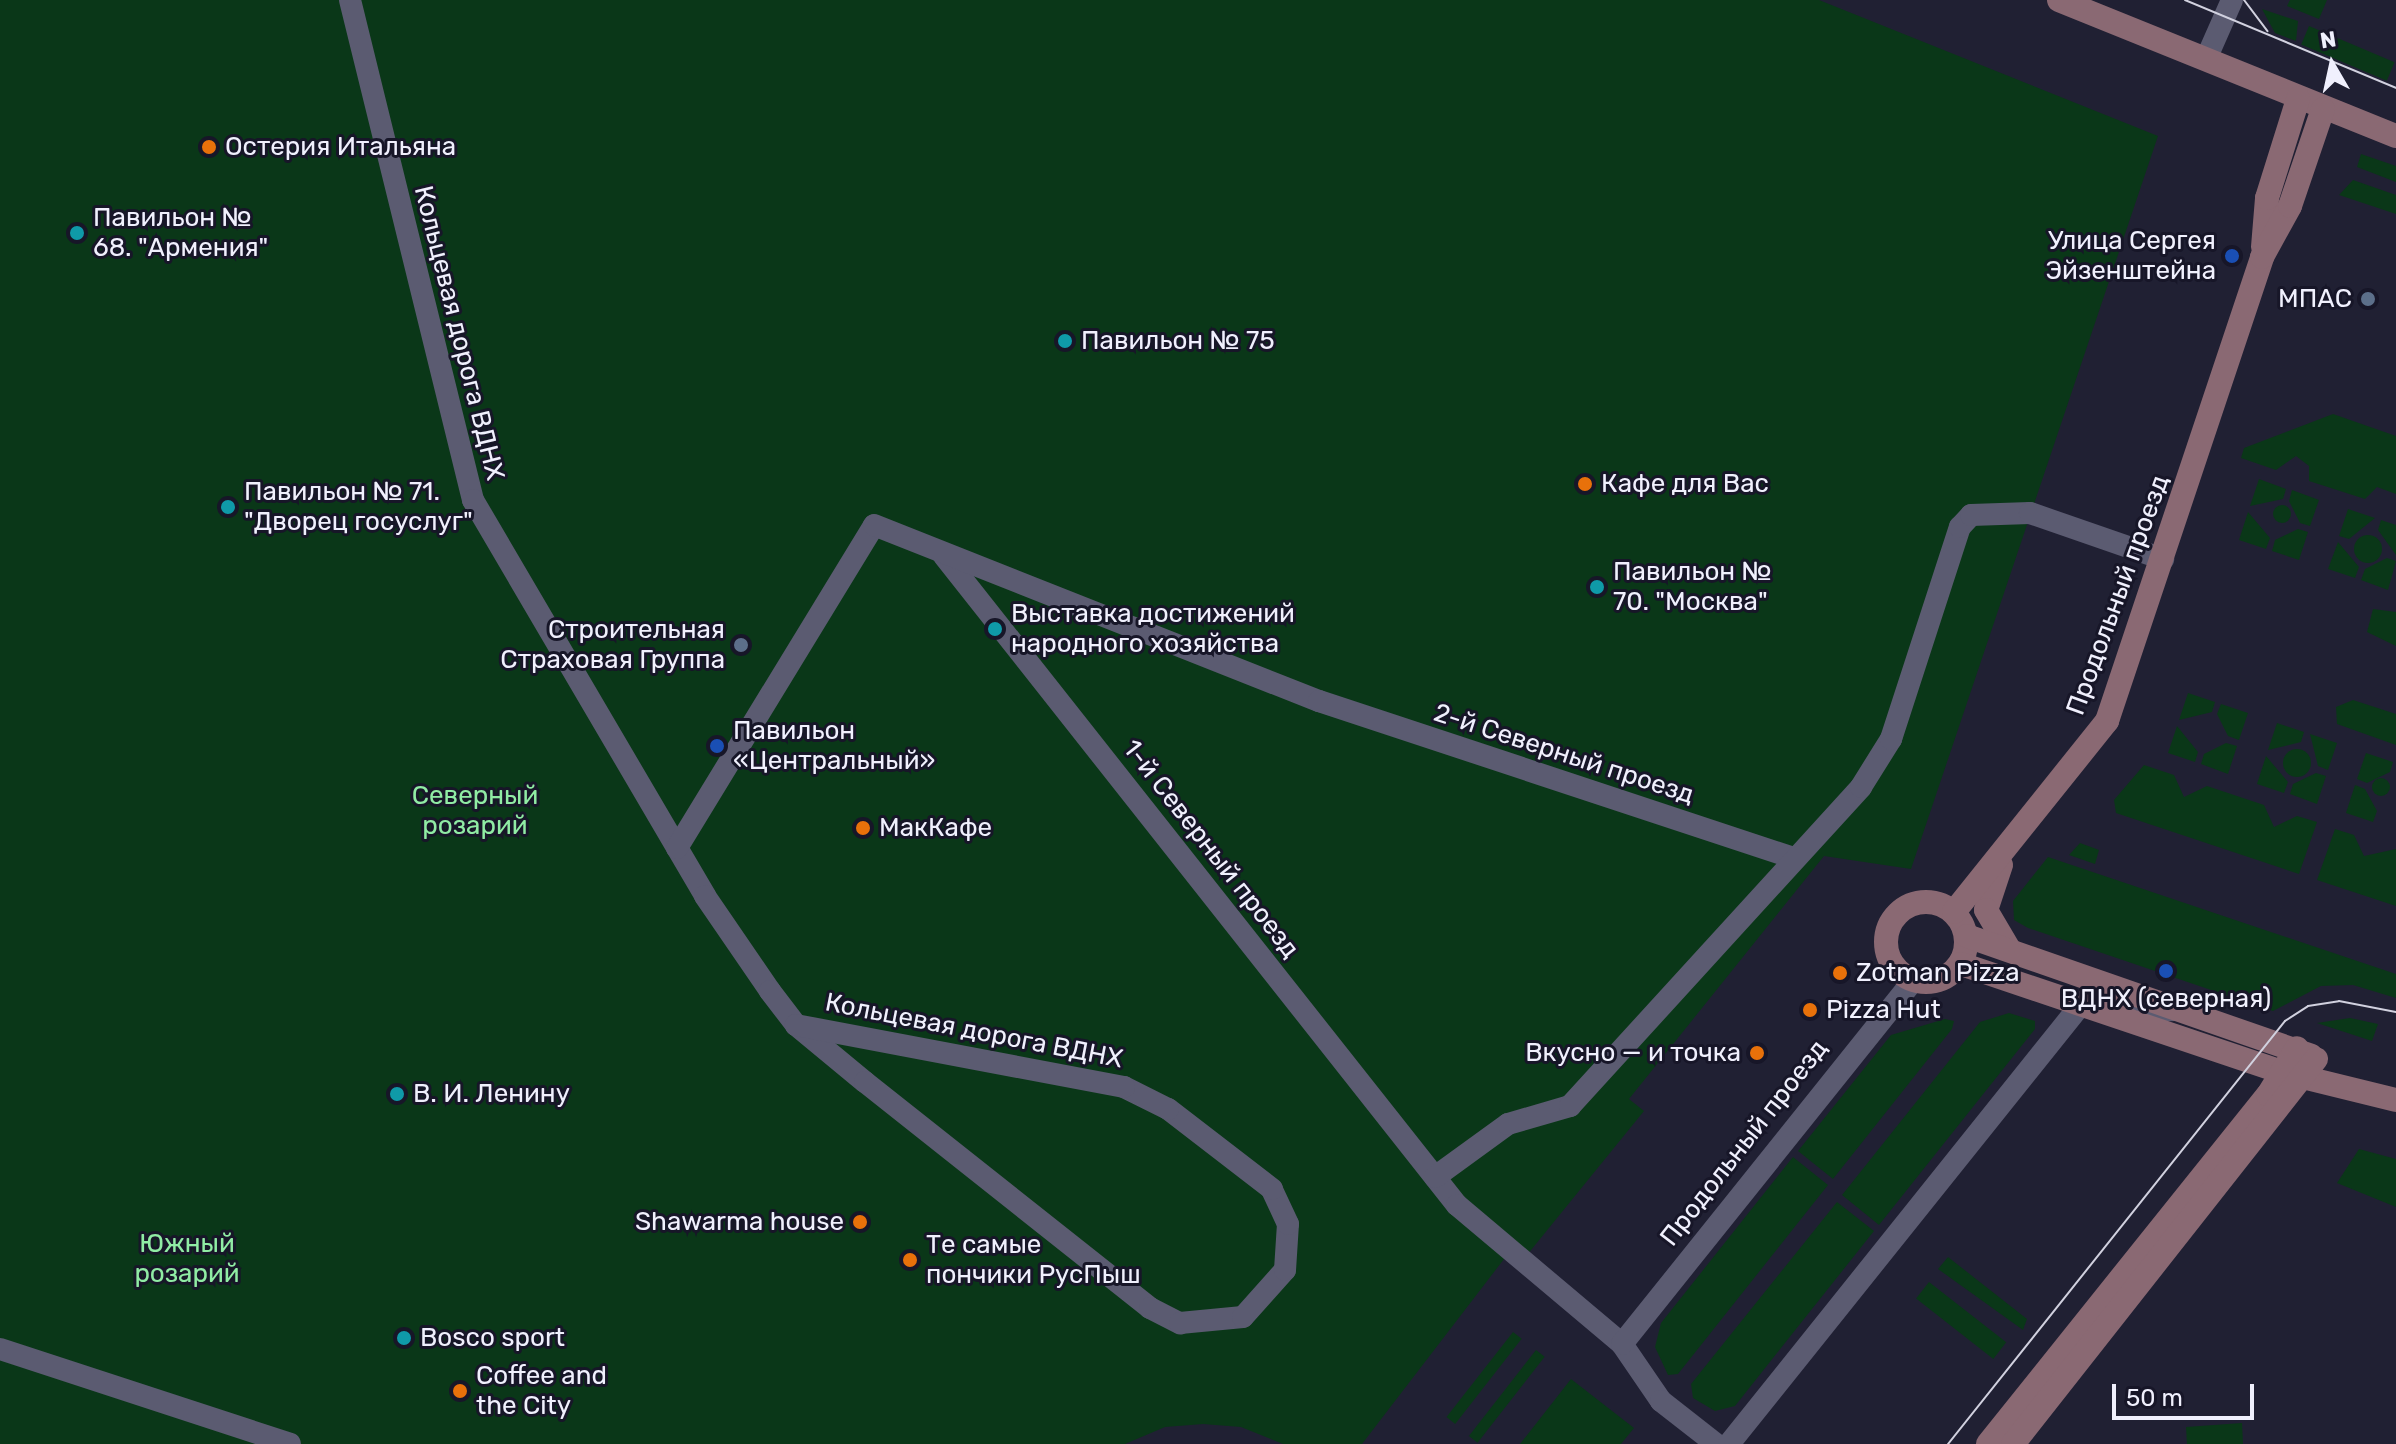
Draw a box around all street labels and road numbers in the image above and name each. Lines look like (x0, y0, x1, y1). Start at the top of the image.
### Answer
street label: Кольцевая дорога ВДНХ (407, 183, 511, 483)
street label: Продольный проезд (2060, 471, 2176, 719)
street label: 2-й Северный проезд (1430, 697, 1698, 811)
street label: 1-й Северный проезд (1116, 734, 1306, 964)
street label: Кольцевая дорога ВДНХ (823, 987, 1125, 1075)
street label: Продольный проезд (1654, 1034, 1834, 1252)

